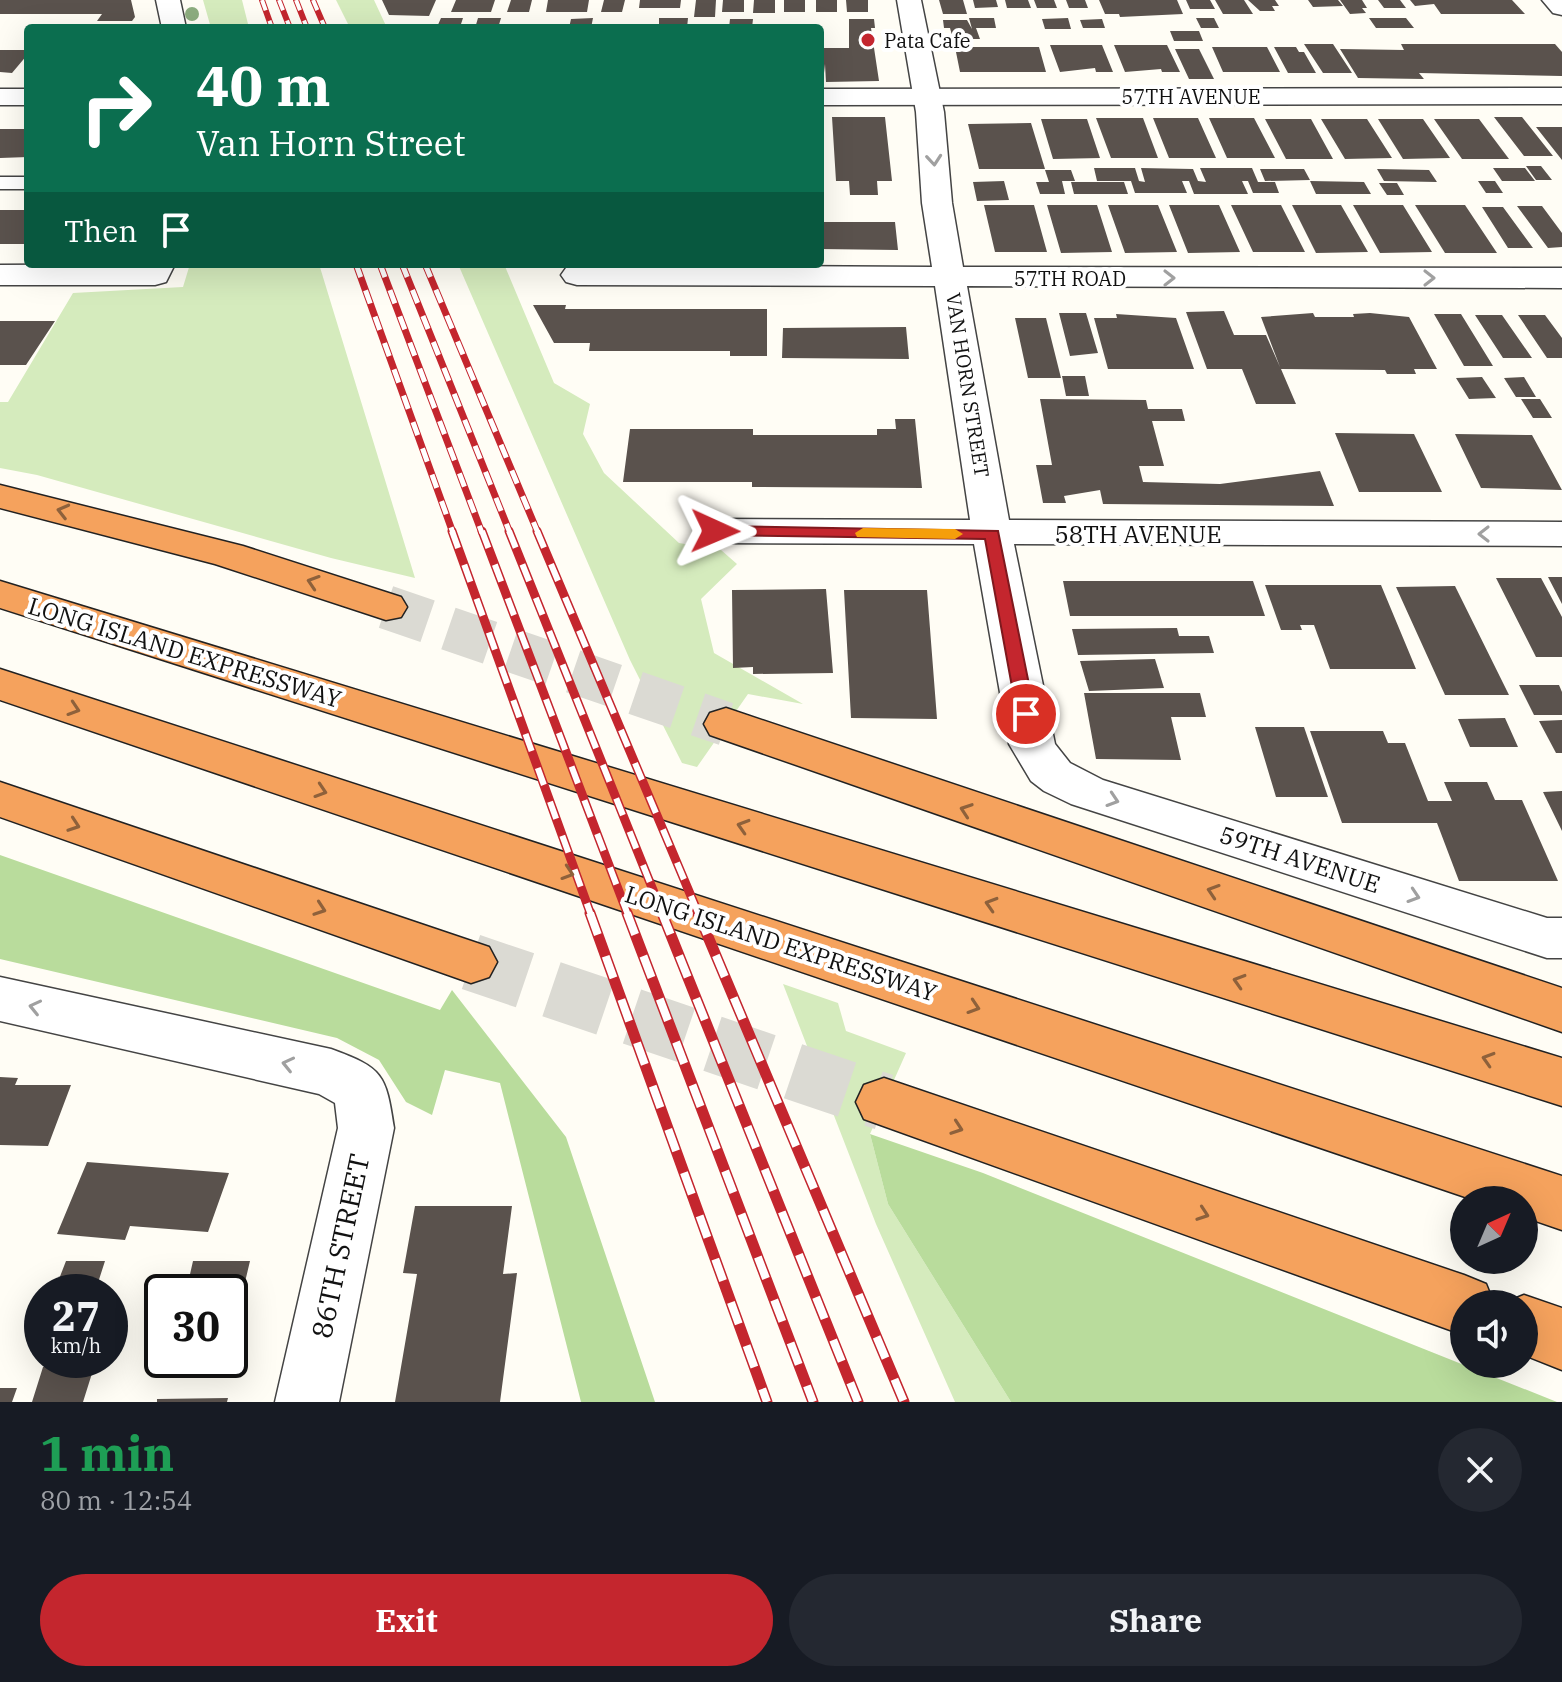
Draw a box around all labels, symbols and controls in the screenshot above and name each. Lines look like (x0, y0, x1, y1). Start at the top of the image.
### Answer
place label: Pata Cafe (884, 27, 971, 54)
marker: Pata Cafe (859, 31, 877, 49)
text: 40 m (196, 49, 331, 121)
icon: right (64, 56, 168, 160)
street label: 57TH AVENUE (1121, 83, 1261, 110)
text: Van Horn Street (196, 119, 466, 166)
one-way arrow (925, 154, 942, 167)
icon: arrive (154, 208, 198, 252)
text: Then (64, 211, 138, 250)
street label: 57TH ROAD (1014, 265, 1126, 292)
one-way arrow (1163, 269, 1176, 287)
one-way arrow (1423, 269, 1436, 287)
street label: VAN HORN STREET (940, 291, 996, 479)
position arrow (673, 489, 757, 573)
one-way arrow (56, 503, 70, 520)
street label: 58TH AVENUE (1054, 518, 1222, 550)
one-way arrow (1477, 525, 1490, 543)
one-way arrow (306, 575, 320, 591)
street label: LONG ISLAND EXPRESSWAY (25, 589, 345, 715)
pin (992, 680, 1060, 748)
icon: arrive (1004, 692, 1048, 736)
one-way arrow (66, 699, 80, 715)
one-way arrow (313, 781, 327, 797)
one-way arrow (1106, 791, 1119, 807)
one-way arrow (959, 803, 973, 819)
one-way arrow (66, 815, 80, 831)
street label: 59TH AVENUE (1216, 818, 1384, 900)
one-way arrow (737, 819, 750, 835)
one-way arrow (560, 863, 574, 879)
street label: LONG ISLAND EXPRESSWAY (621, 877, 941, 1009)
one-way arrow (1206, 885, 1220, 901)
one-way arrow (1407, 887, 1420, 903)
one-way arrow (985, 897, 999, 913)
one-way arrow (312, 900, 326, 916)
one-way arrow (1233, 974, 1247, 990)
one-way arrow (966, 998, 980, 1014)
one-way arrow (28, 999, 42, 1016)
one-way arrow (1481, 1052, 1495, 1068)
one-way arrow (282, 1056, 296, 1073)
one-way arrow (950, 1118, 964, 1135)
street label: 86TH STREET (302, 1150, 378, 1342)
north arrow (1450, 1186, 1538, 1274)
map controls (1450, 1186, 1538, 1378)
one-way arrow (1195, 1204, 1209, 1220)
speed limit sign: 30 (144, 1274, 248, 1378)
text: 27 (52, 1290, 100, 1342)
button: sound (1450, 1290, 1538, 1378)
text: km/h (51, 1332, 101, 1359)
text: 1 min (40, 1422, 174, 1484)
button: close (1438, 1428, 1522, 1512)
text: 80 m · 12:54 (40, 1483, 192, 1517)
button: Exit (40, 1574, 773, 1666)
button: Share (789, 1574, 1522, 1666)

